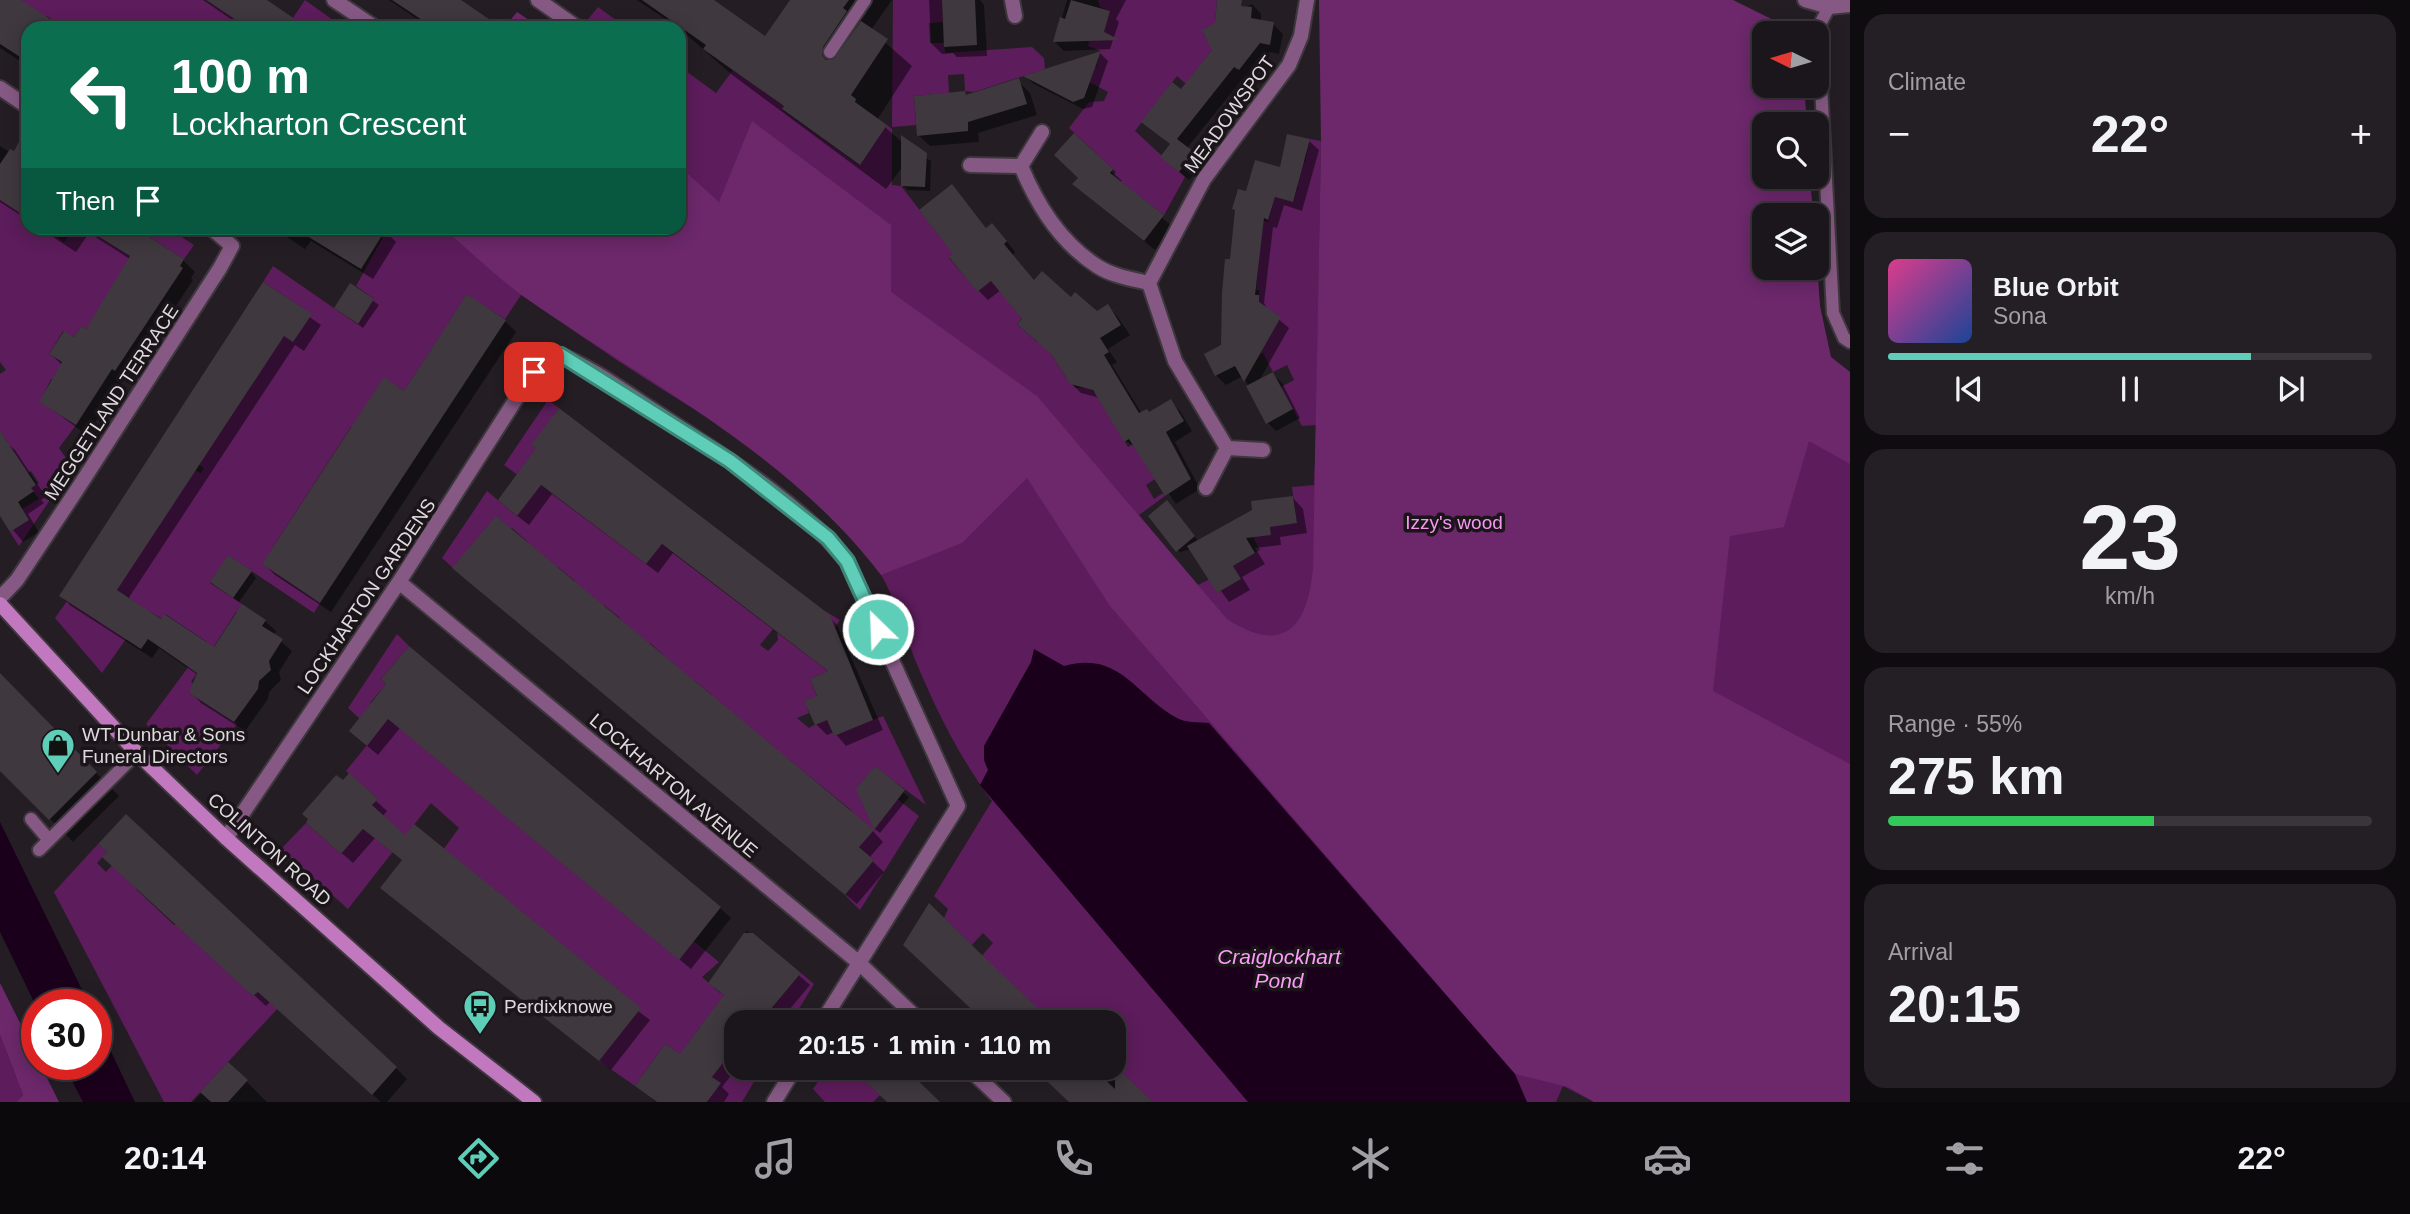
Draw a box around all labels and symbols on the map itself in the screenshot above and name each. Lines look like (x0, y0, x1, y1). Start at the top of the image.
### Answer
north arrow (1752, 21, 1829, 98)
street label: MEADOWSPOT (1180, 51, 1279, 177)
street label: MEGGETLAND TERRACE (40, 301, 183, 504)
pin (504, 342, 564, 402)
street label: LOCKHARTON GARDENS (293, 495, 440, 698)
park label: Izzy's wood (1405, 512, 1503, 533)
position arrow (841, 592, 915, 666)
street label: LOCKHARTON AVENUE (586, 709, 762, 862)
place label: WT Dunbar & Sons Funeral Directors (82, 724, 245, 767)
shop icon: WT Dunbar & Sons Funeral Directors (39, 726, 77, 775)
street label: COLINTON ROAD (204, 789, 335, 910)
water label: Craiglockhart Pond (1217, 945, 1342, 992)
bus stop icon: Perdixknowe (461, 987, 499, 1036)
speed limit sign: 30 (21, 989, 112, 1080)
place label: Perdixknowe (504, 996, 613, 1017)

